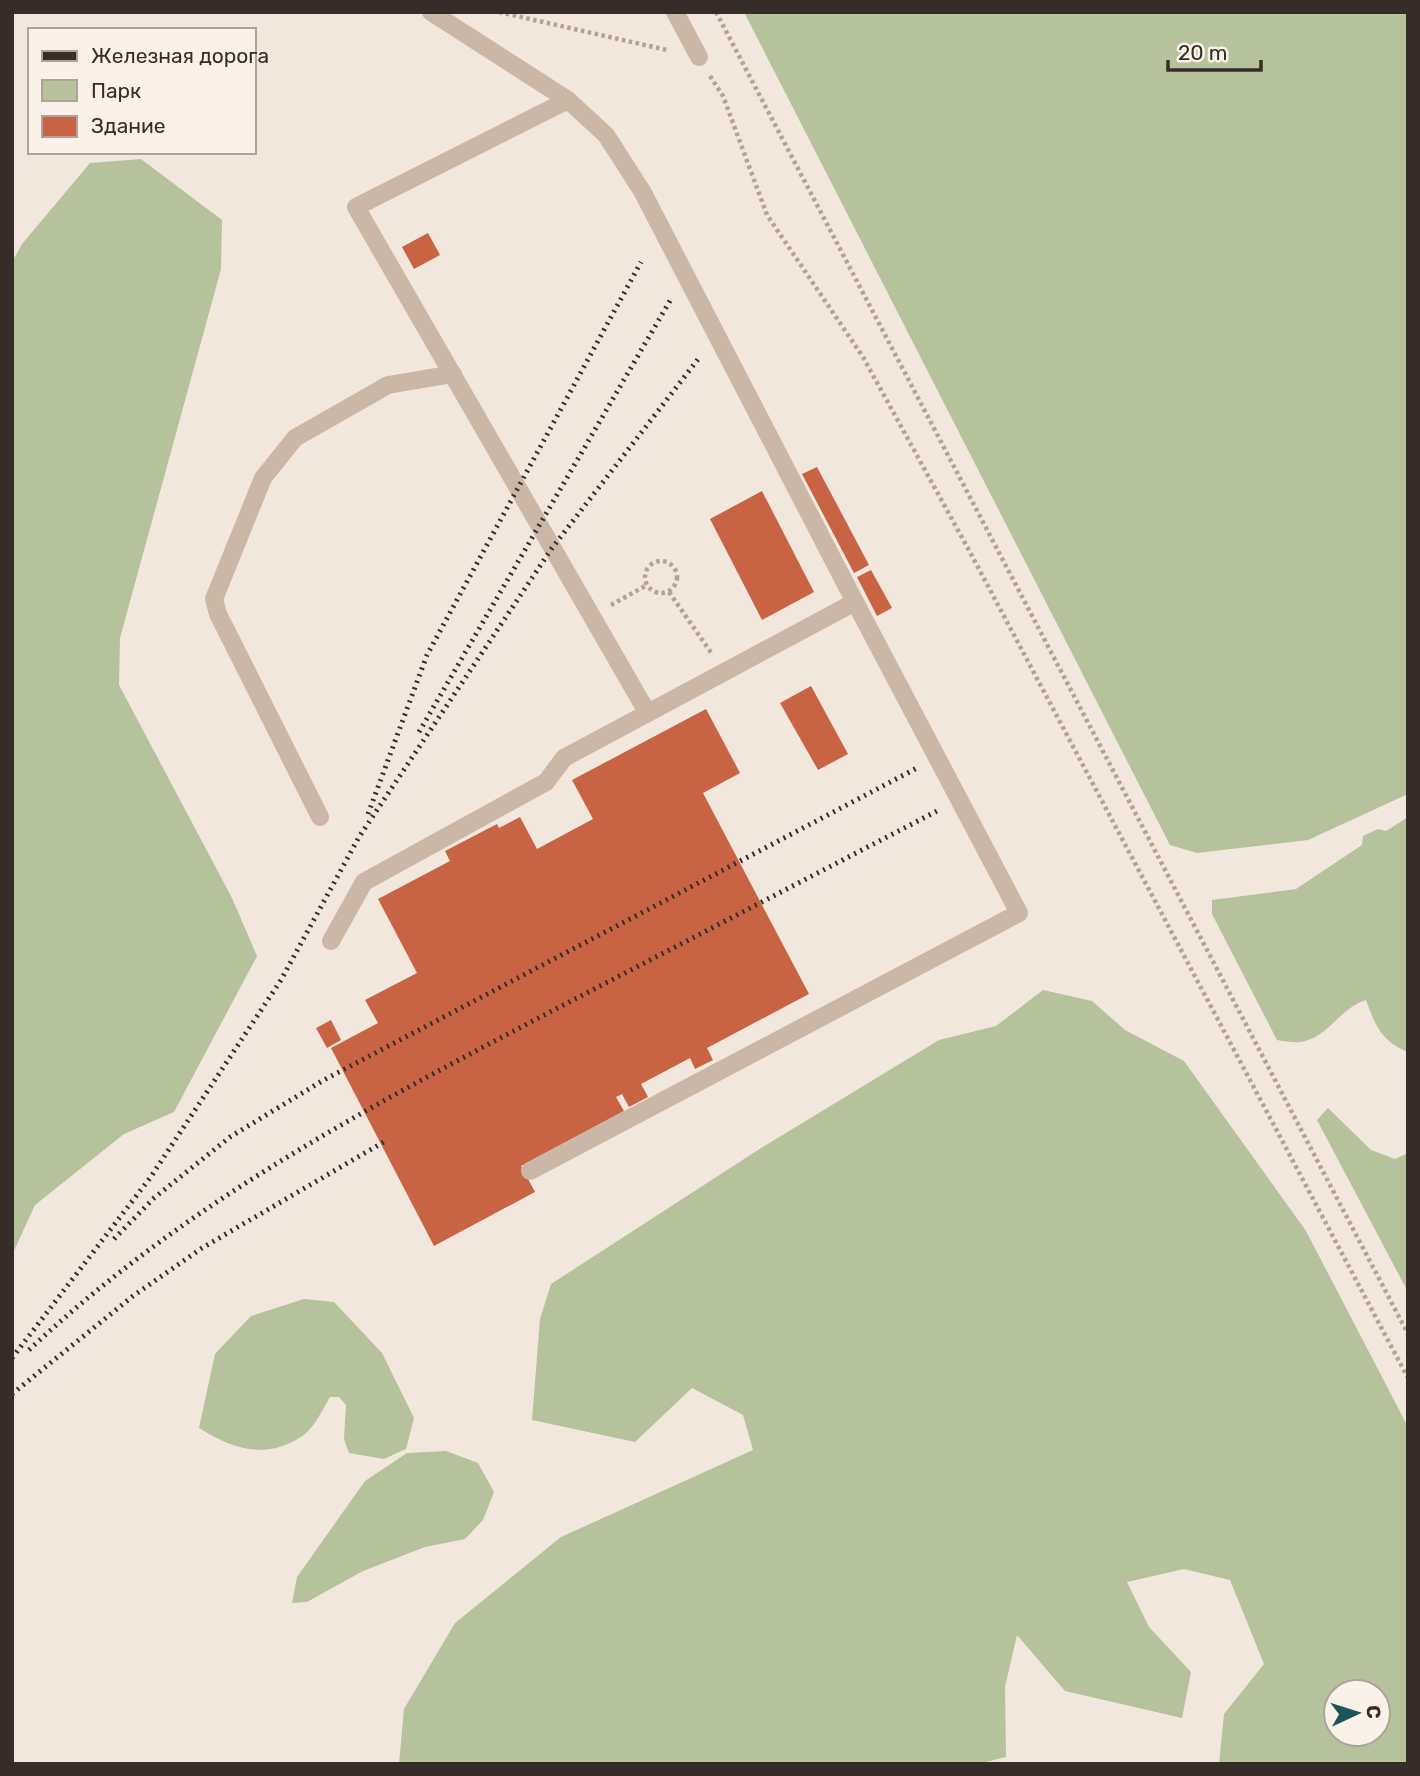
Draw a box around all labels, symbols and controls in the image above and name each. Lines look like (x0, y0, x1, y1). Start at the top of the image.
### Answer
legend (28, 28, 256, 154)
scale bar (1168, 28, 1261, 72)
text: 20 m (1178, 40, 1227, 65)
text: Железная дорога (91, 43, 269, 68)
text: Парк (91, 78, 141, 103)
text: Здание (91, 113, 166, 138)
north arrow (1322, 1678, 1392, 1748)
text: С (1362, 1704, 1385, 1719)

